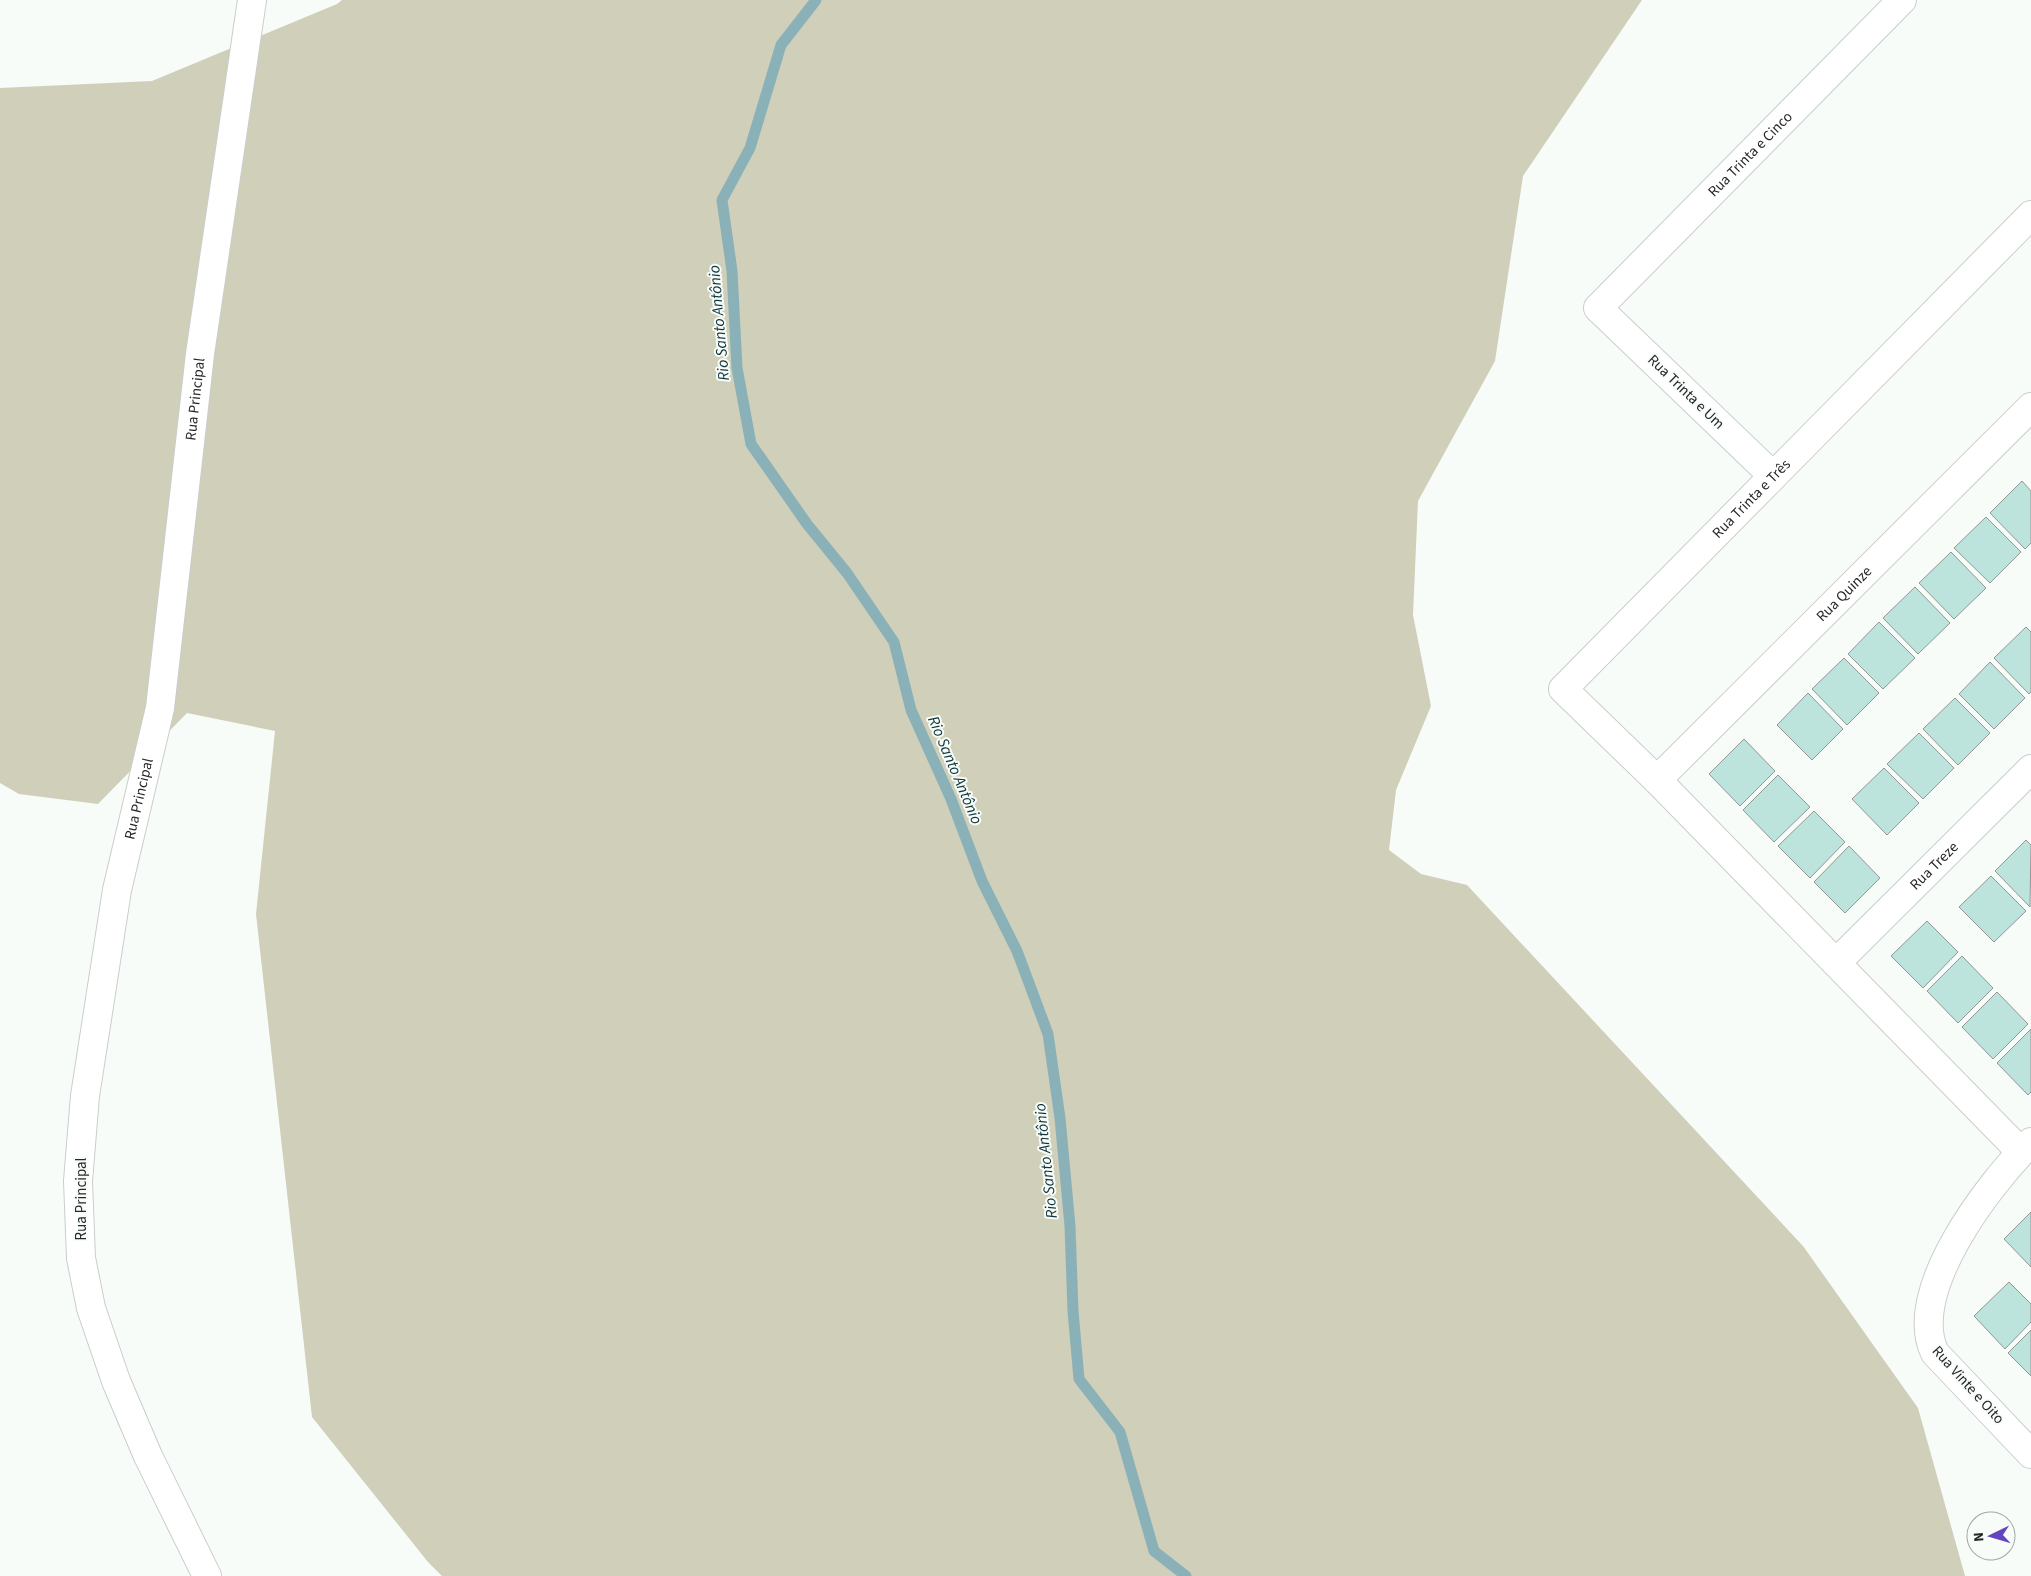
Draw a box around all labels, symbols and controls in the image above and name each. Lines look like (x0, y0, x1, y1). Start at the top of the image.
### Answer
street label: Rua Trinta e Cinco (1703, 106, 1797, 201)
water label: Rio Santo Antônio (703, 264, 735, 382)
street label: Rua Trinta e Um (1643, 350, 1729, 434)
street label: Rua Principal (180, 357, 210, 442)
street label: Rua Trinta e Três (1707, 454, 1795, 543)
street label: Rua Quinze (1811, 561, 1876, 626)
water label: Rio Santo Antônio (922, 712, 988, 828)
street label: Rua Principal (119, 756, 158, 842)
street label: Rua Treze (1905, 837, 1963, 895)
water label: Rio Santo Antônio (1029, 1102, 1063, 1220)
street label: Rua Principal (71, 1157, 92, 1240)
street label: Rua Vinte e Oito (1927, 1341, 2009, 1429)
north arrow (1966, 1511, 2016, 1561)
text: N (1969, 1532, 1989, 1543)

